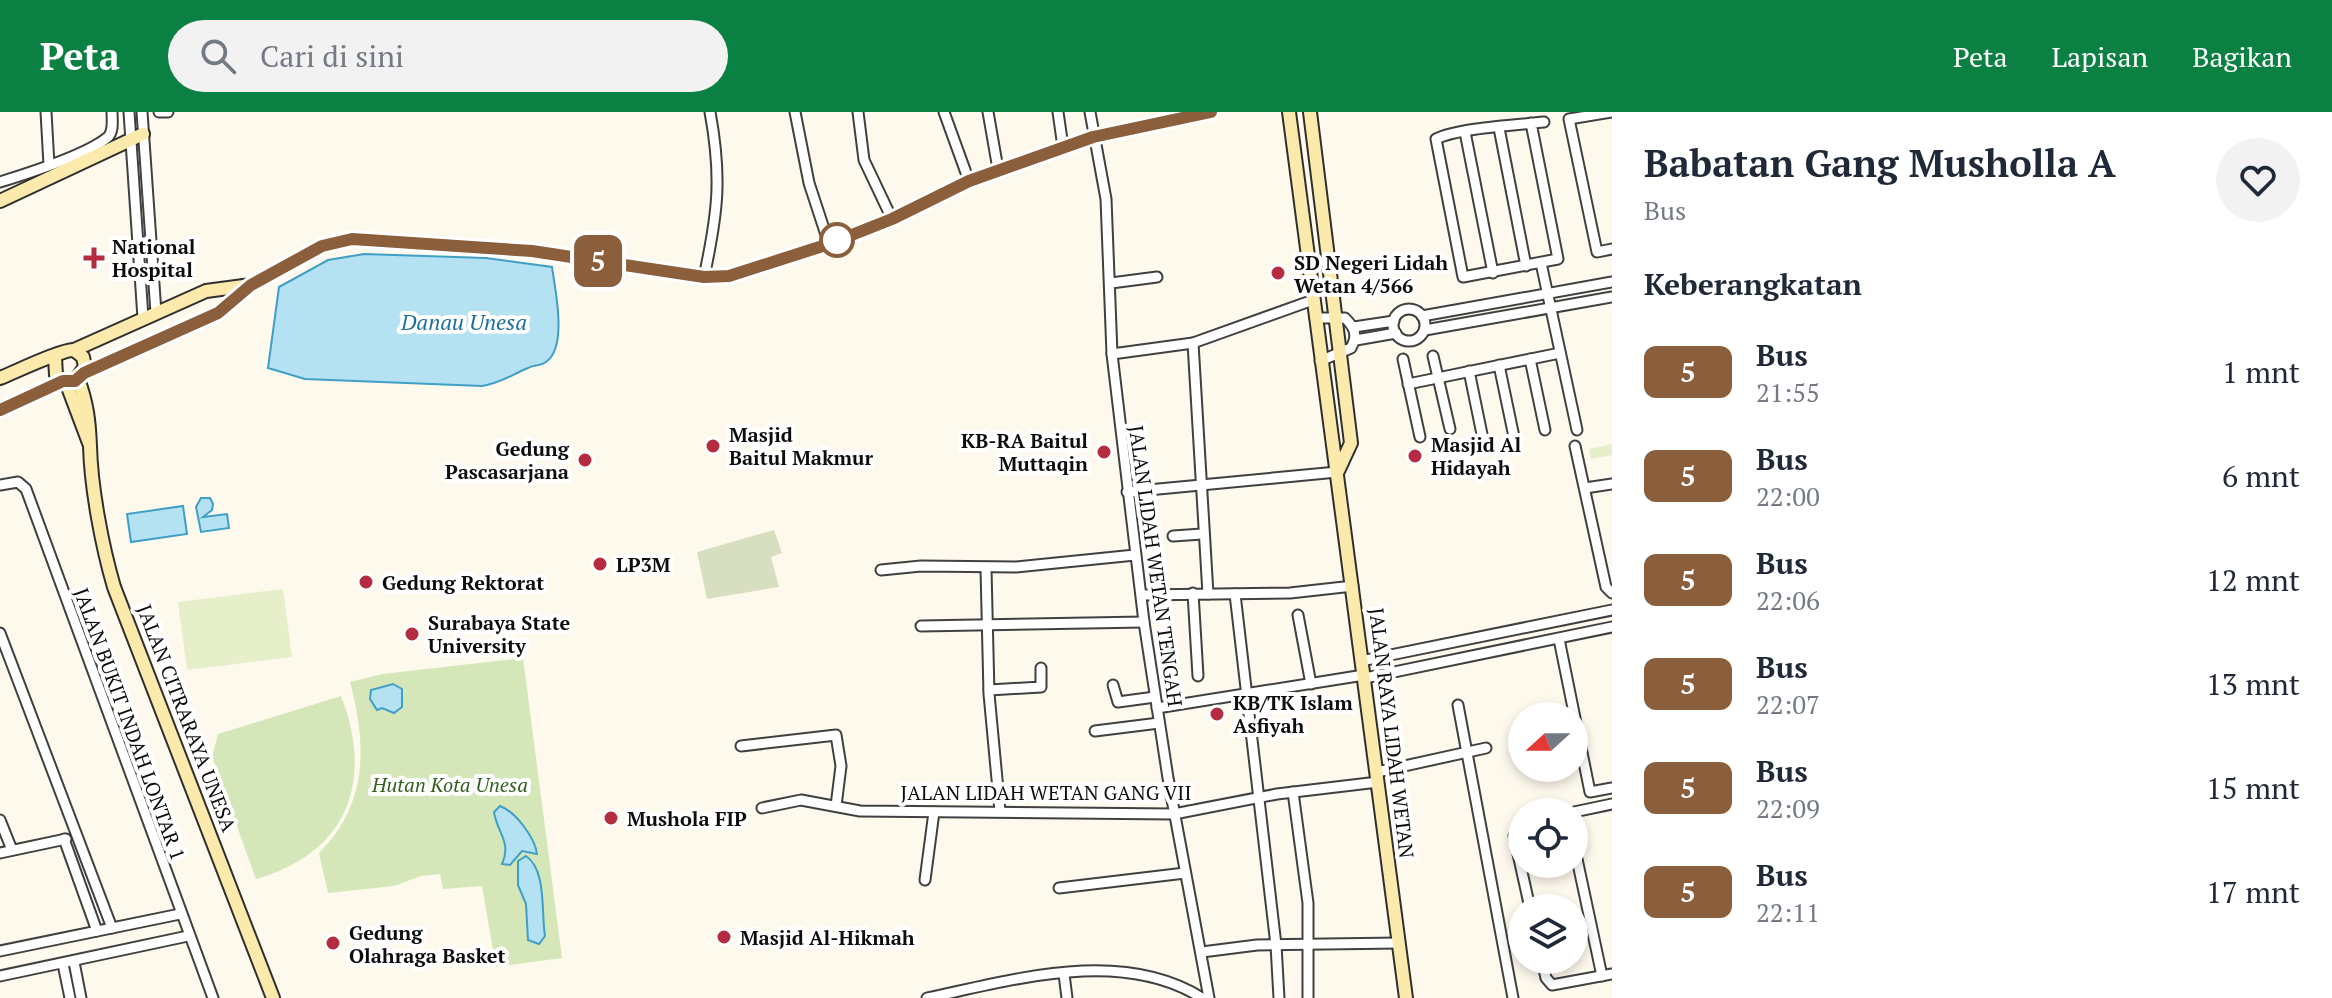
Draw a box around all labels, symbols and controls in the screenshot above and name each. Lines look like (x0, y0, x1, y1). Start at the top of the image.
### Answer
search box (168, 20, 728, 92)
text: Peta (40, 31, 120, 81)
icon: search (196, 34, 240, 78)
text: Cari di sini (260, 36, 404, 76)
text: Peta (1953, 38, 2008, 75)
text: Lapisan (2052, 38, 2148, 75)
text: Bagikan (2192, 38, 2292, 75)
text: Babatan Gang Musholla A (1644, 138, 2116, 188)
button: heart (2216, 138, 2300, 222)
text: Bus (1644, 193, 1686, 227)
unlabelled marker (820, 223, 854, 257)
place label: National Hospital (112, 233, 196, 283)
line badge: 5 (572, 235, 624, 287)
text: 5 (590, 242, 606, 279)
marker: National Hospital (83, 247, 105, 269)
place label: SD Negeri Lidah Wetan 4/566 (1294, 249, 1448, 299)
marker: SD Negeri Lidah Wetan 4/566 (1269, 264, 1287, 282)
text: Keberangkatan (1644, 264, 1862, 304)
water label: Danau Unesa (400, 307, 527, 336)
text: Bus (1756, 335, 1808, 375)
text: 1 mnt (2222, 352, 2300, 392)
text: 5 (1680, 353, 1696, 390)
text: 21:55 (1756, 375, 1820, 409)
place label: Masjid Baitul Makmur (729, 421, 874, 471)
street label: JALAN LIDAH WETAN TENGAH (1123, 424, 1189, 708)
place label: KB-RA Baitul Muttaqin (961, 427, 1088, 477)
place label: Masjid Al Hidayah (1431, 431, 1522, 481)
place label: Gedung Pascasarjana (445, 435, 570, 485)
marker: Masjid Baitul Makmur (704, 437, 722, 455)
text: Bus (1756, 439, 1808, 479)
marker: KB-RA Baitul Muttaqin (1095, 443, 1113, 461)
marker: Masjid Al Hidayah (1406, 447, 1424, 465)
marker: Gedung Pascasarjana (576, 451, 594, 469)
text: 6 mnt (2222, 456, 2300, 496)
text: 5 (1680, 457, 1696, 494)
text: 22:00 (1756, 479, 1820, 513)
text: Bus (1756, 543, 1808, 583)
place label: LP3M (616, 551, 671, 578)
marker: LP3M (591, 555, 609, 573)
text: 12 mnt (2206, 560, 2300, 600)
text: 5 (1680, 561, 1696, 598)
place label: Gedung Rektorat (382, 569, 544, 596)
marker: Gedung Rektorat (357, 573, 375, 591)
text: 22:06 (1756, 583, 1820, 617)
street label: JALAN BUKIT INDAH LONTAR 1 (68, 584, 192, 864)
street label: JALAN CITRARAYA UNESA (131, 601, 243, 836)
street label: JALAN RAYA LIDAH WETAN (1363, 606, 1421, 860)
place label: Surabaya State University (428, 609, 571, 659)
marker: Surabaya State University (403, 625, 421, 643)
text: Bus (1756, 647, 1808, 687)
text: 13 mnt (2206, 664, 2300, 704)
text: 5 (1680, 665, 1696, 702)
text: 22:07 (1756, 687, 1820, 721)
place label: KB/TK Islam Asfiyah (1233, 689, 1353, 739)
north arrow (1508, 702, 1588, 782)
map controls (1508, 702, 1588, 974)
marker: KB/TK Islam Asfiyah (1208, 705, 1226, 723)
text: Bus (1756, 751, 1808, 791)
text: 15 mnt (2206, 768, 2300, 808)
text: 5 (1680, 769, 1696, 806)
park label: Hutan Kota Unesa (371, 771, 528, 798)
street label: JALAN LIDAH WETAN GANG VII (901, 779, 1191, 806)
text: 22:09 (1756, 791, 1820, 825)
button: locate (1508, 798, 1588, 878)
place label: Mushola FIP (627, 805, 747, 832)
marker: Mushola FIP (602, 809, 620, 827)
text: Bus (1756, 855, 1808, 895)
text: 17 mnt (2206, 872, 2300, 912)
text: 5 (1680, 873, 1696, 910)
button: layers (1508, 894, 1588, 974)
text: 22:11 (1756, 895, 1820, 929)
place label: Gedung Olahraga Basket (349, 919, 505, 969)
place label: Masjid Al-Hikmah (740, 924, 915, 951)
marker: Masjid Al-Hikmah (715, 928, 733, 946)
marker: Gedung Olahraga Basket (324, 934, 342, 952)

